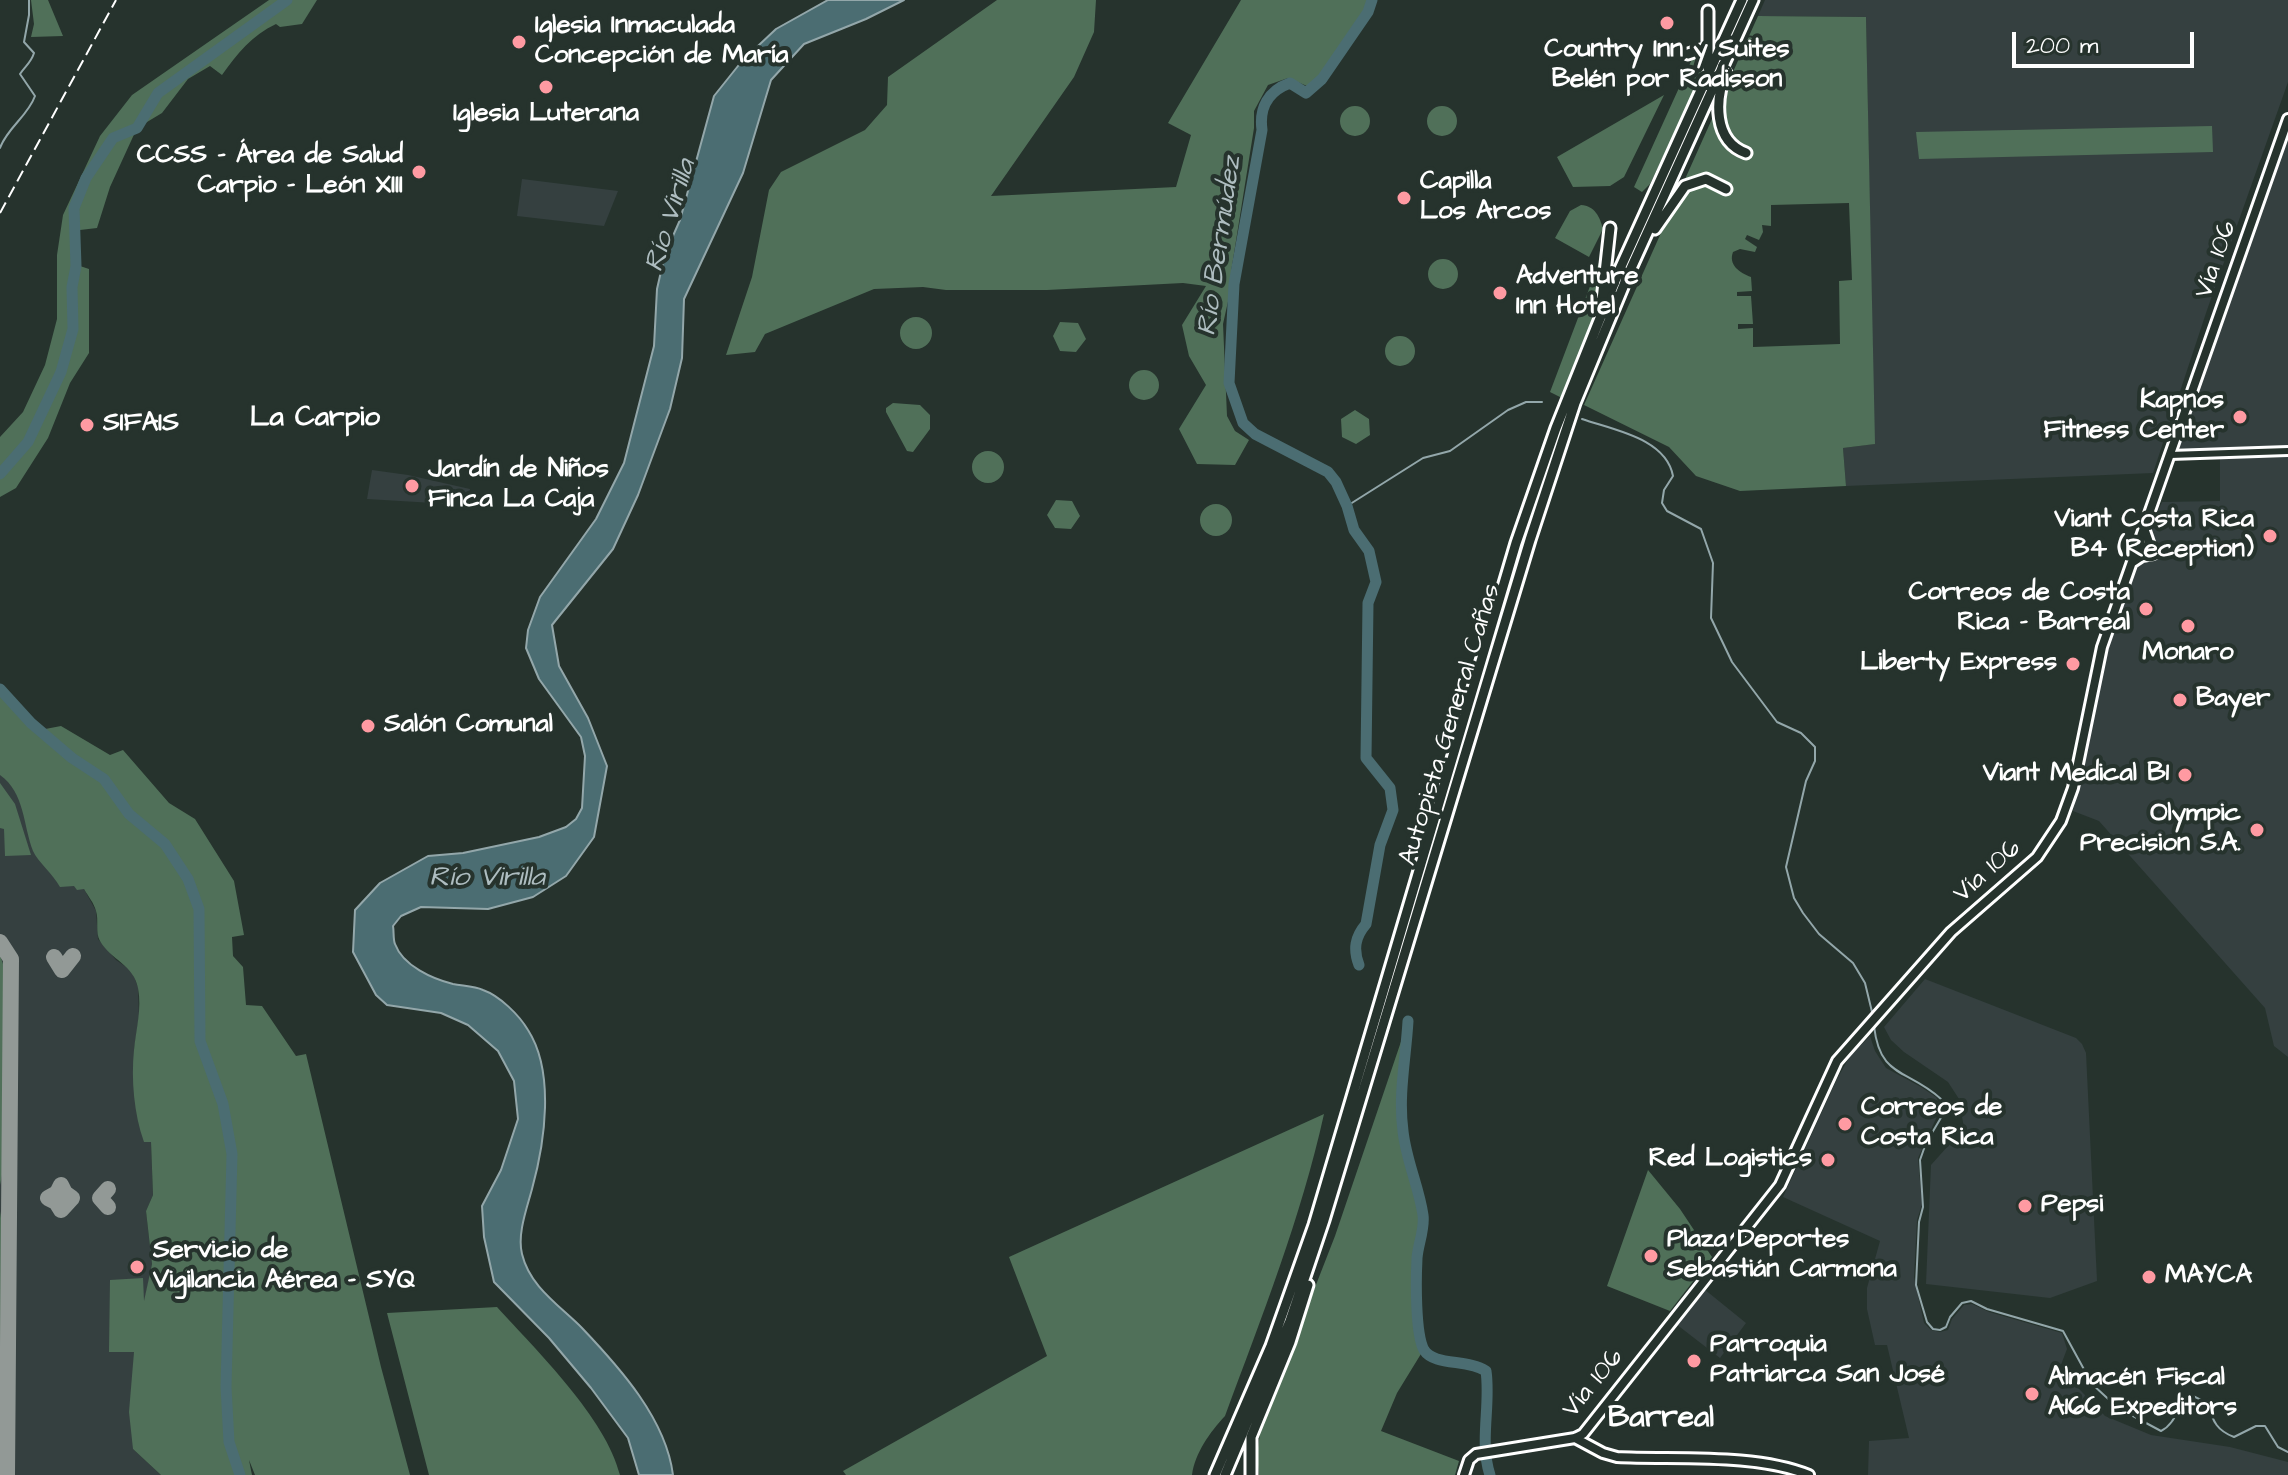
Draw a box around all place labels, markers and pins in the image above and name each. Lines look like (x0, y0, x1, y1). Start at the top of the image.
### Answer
place label: Iglesia Inmaculada Concepción de María (535, 11, 788, 72)
marker: Country Inn y Suites Belén por Radisson (1658, 14, 1676, 32)
marker: Iglesia Inmaculada Concepción de María (510, 33, 528, 51)
place label: Country Inn y Suites Belén por Radisson (1544, 35, 1790, 96)
marker: Iglesia Luterana (537, 78, 555, 96)
place label: Iglesia Luterana (453, 99, 639, 131)
place label: CCSS - Área de Salud Carpio - León XIII (137, 141, 403, 202)
marker: CCSS - Área de Salud Carpio - León XIII (410, 163, 428, 181)
place label: Capilla Los Arcos (1420, 167, 1551, 228)
marker: Capilla Los Arcos (1395, 189, 1413, 207)
place label: Adventure Inn Hotel (1516, 262, 1639, 324)
marker: Adventure Inn Hotel (1491, 284, 1509, 302)
place label: Kapnos Fitness Center (2044, 386, 2224, 448)
marker: Kapnos Fitness Center (2231, 408, 2249, 426)
place label: SIFAIS (103, 409, 179, 441)
marker: SIFAIS (78, 416, 96, 434)
place label: Jardín de Niños Finca La Caja (428, 455, 609, 516)
marker: Jardín de Niños Finca La Caja (403, 477, 421, 495)
place label: Viant Costa Rica B4 (Reception) (2054, 505, 2254, 566)
marker: Viant Costa Rica B4 (Reception) (2261, 527, 2279, 545)
place label: Correos de Costa Rica - Barreal (1908, 578, 2130, 640)
marker: Correos de Costa Rica - Barreal (2137, 600, 2155, 618)
marker: Monaro (2179, 617, 2197, 635)
place label: Monaro (2142, 638, 2234, 670)
place label: Liberty Express (1860, 648, 2057, 680)
marker: Liberty Express (2064, 655, 2082, 673)
place label: Bayer (2196, 684, 2270, 716)
marker: Bayer (2171, 691, 2189, 709)
place label: Salón Comunal (384, 710, 553, 742)
marker: Salón Comunal (359, 717, 377, 735)
place label: Viant Medical B1 (1983, 759, 2169, 791)
marker: Viant Medical B1 (2176, 766, 2194, 784)
place label: Olympic Precision S.A. (2080, 799, 2241, 860)
marker: Olympic Precision S.A. (2248, 821, 2266, 839)
place label: Correos de Costa Rica (1861, 1093, 2002, 1154)
marker: Correos de Costa Rica (1836, 1115, 1854, 1133)
place label: Red Logistics (1649, 1144, 1812, 1176)
marker: Red Logistics (1819, 1151, 1837, 1169)
place label: Pepsi (2041, 1190, 2103, 1222)
marker: Pepsi (2016, 1197, 2034, 1215)
place label: Plaza Deportes Sebastián Carmona (1667, 1225, 1897, 1286)
place label: Servicio de Vigilancia Aérea - SYQ (153, 1236, 415, 1298)
marker: Plaza Deportes Sebastián Carmona (1642, 1247, 1660, 1265)
marker: Servicio de Vigilancia Aérea - SYQ (128, 1258, 146, 1276)
place label: MAYCA (2165, 1261, 2252, 1293)
marker: MAYCA (2140, 1268, 2158, 1286)
place label: Parroquia Patriarca San José (1710, 1330, 1945, 1392)
marker: Parroquia Patriarca San José (1685, 1352, 1703, 1370)
place label: Almacén Fiscal A166 Expeditors (2048, 1363, 2237, 1424)
marker: Almacén Fiscal A166 Expeditors (2023, 1385, 2041, 1403)

